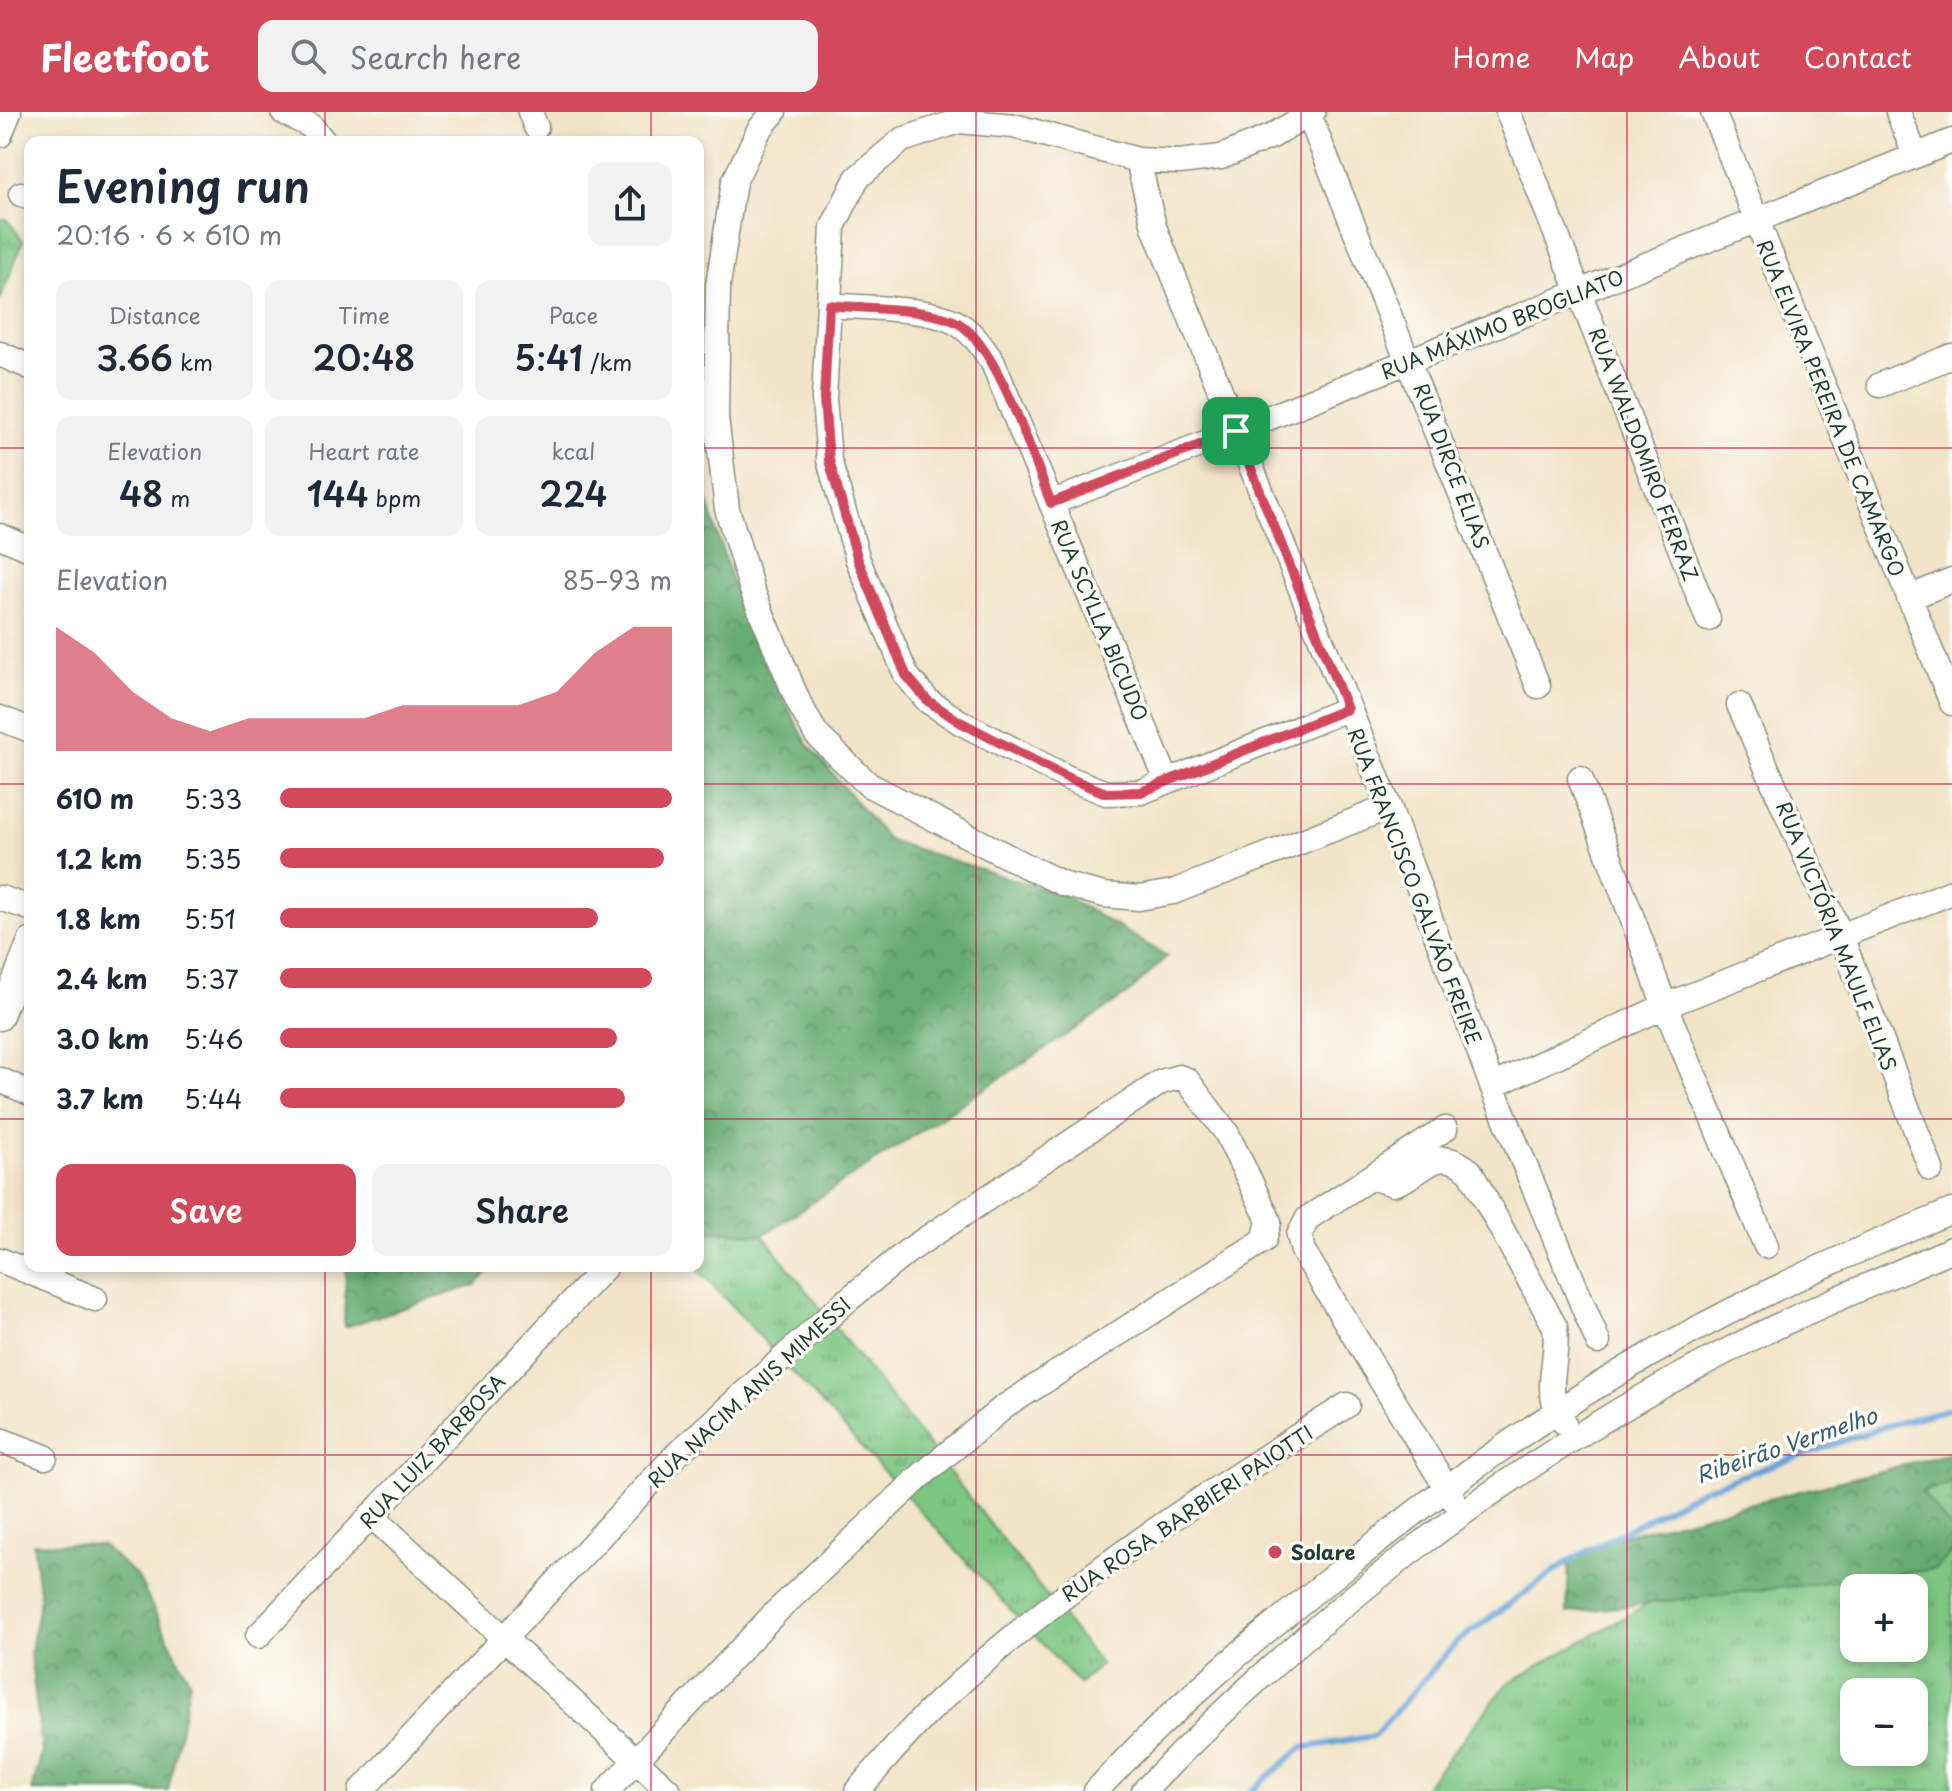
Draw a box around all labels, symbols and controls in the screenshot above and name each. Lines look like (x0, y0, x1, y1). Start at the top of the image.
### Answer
search box (258, 20, 818, 92)
text: Fleetfoot (40, 28, 210, 85)
icon: search (286, 34, 330, 78)
text: Search here (350, 34, 521, 79)
text: Home (1452, 35, 1530, 78)
text: Map (1574, 35, 1634, 78)
text: About (1678, 35, 1760, 78)
text: Contact (1804, 35, 1912, 78)
text: Evening run (56, 152, 310, 218)
button: share (588, 162, 672, 246)
text: 20:16 · 6 × 610 m (56, 215, 282, 254)
street label: RUA ELVIRA PEREIRA DE CAMARGO (1749, 235, 1913, 581)
street label: RUA MÁXIMO BROGLIATO (1376, 261, 1628, 387)
text: Distance (109, 298, 201, 331)
text: Time (338, 298, 390, 331)
text: Pace (548, 298, 598, 331)
street label: RUA WALDOMIRO FERRAZ (1582, 323, 1706, 585)
text: 3.66 (96, 331, 173, 383)
text: 20:48 (313, 331, 415, 383)
text: 5:41 (514, 331, 583, 383)
text: km (173, 345, 213, 378)
text: /km (583, 345, 632, 378)
street label: RUA DIRCE ELIAS (1407, 379, 1497, 553)
pin (1202, 397, 1270, 465)
icon: arrive (1214, 409, 1258, 453)
text: Elevation (107, 434, 202, 467)
text: Heart rate (308, 434, 420, 467)
text: kcal (551, 434, 595, 467)
text: 48 (119, 467, 163, 519)
text: 144 (307, 467, 369, 519)
text: 224 (539, 467, 607, 519)
text: m (163, 481, 190, 514)
text: bpm (369, 481, 421, 514)
street label: RUA SCYLLA BICUDO (1044, 515, 1156, 725)
text: Elevation (56, 560, 168, 599)
text: 85–93 m (563, 560, 672, 599)
street label: RUA FRANCISCO GALVÃO FREIRE (1341, 723, 1489, 1049)
text: 610 m (56, 779, 134, 818)
text: 5:33 (184, 779, 242, 818)
street label: RUA VICTÓRIA MAULF ELIAS (1769, 797, 1905, 1075)
text: 1.2 km (56, 839, 142, 878)
text: 5:35 (184, 839, 241, 878)
text: 1.8 km (56, 899, 141, 938)
text: 5:51 (184, 899, 236, 938)
text: 2.4 km (56, 959, 148, 998)
text: 5:37 (184, 959, 239, 998)
text: 3.0 km (56, 1019, 149, 1058)
text: 5:46 (184, 1019, 244, 1058)
text: 3.7 km (56, 1079, 144, 1118)
text: 5:44 (184, 1079, 243, 1118)
button: Save (56, 1164, 356, 1256)
button: Share (372, 1164, 672, 1256)
street label: RUA NACIM ANIS MIMESSI (641, 1290, 857, 1494)
street label: RUA LUIZ BARBOSA (352, 1367, 512, 1535)
water label: Ribeirão Vermelho (1691, 1397, 1882, 1490)
street label: RUA ROSA BARBIERI PAIOTTI (1055, 1417, 1319, 1609)
place label: Solare (1291, 1537, 1355, 1567)
marker: Solare (1266, 1543, 1284, 1561)
map controls (1840, 1574, 1928, 1766)
button: + (1840, 1574, 1928, 1662)
button: − (1840, 1678, 1928, 1766)

